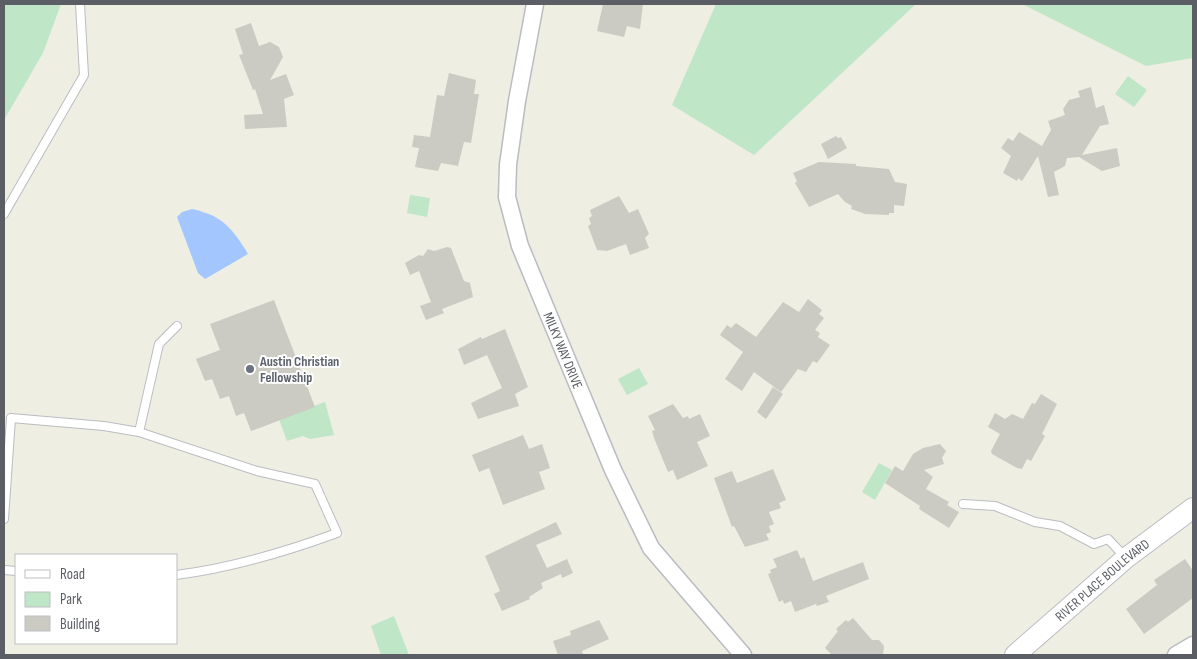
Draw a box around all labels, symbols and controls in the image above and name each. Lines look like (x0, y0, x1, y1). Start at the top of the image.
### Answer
street label: MILKY WAY DRIVE (539, 310, 586, 392)
place label: Austin Christian Fellowship (259, 353, 339, 386)
marker: Austin Christian Fellowship (244, 363, 256, 375)
street label: RIVER PLACE BOULEVARD (1052, 536, 1153, 625)
legend (15, 554, 178, 644)
text: Road (60, 565, 85, 584)
text: Park (60, 590, 82, 609)
text: Building (60, 615, 100, 634)

